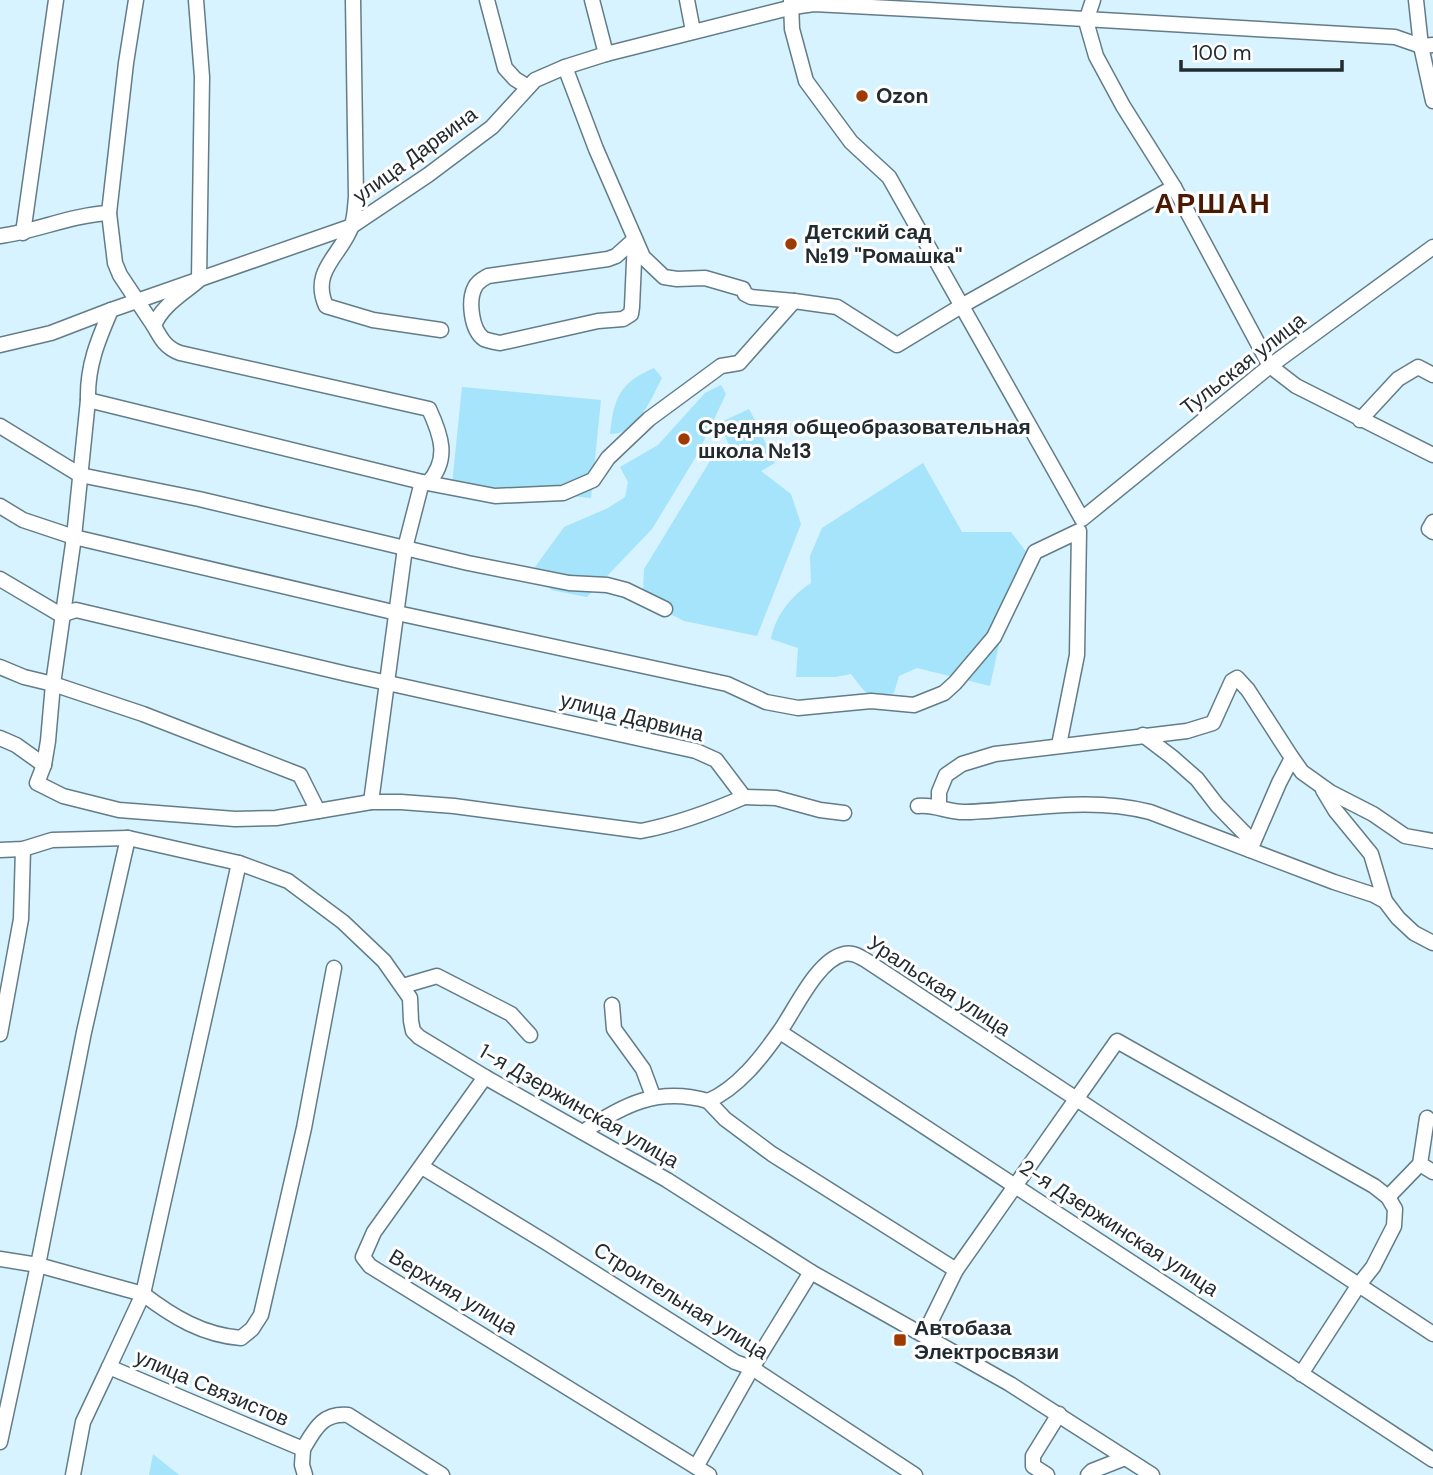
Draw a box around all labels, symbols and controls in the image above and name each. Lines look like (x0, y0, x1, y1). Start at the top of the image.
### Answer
scale bar (1181, 28, 1342, 72)
text: 100 m (1192, 39, 1252, 67)
place label: Ozon (876, 82, 929, 110)
marker: Ozon (854, 88, 870, 104)
street label: улица Дарвина (347, 100, 483, 210)
district label: АРШАН (1154, 185, 1272, 222)
place label: Детский сад №19 "Ромашка" (805, 218, 962, 270)
marker: Детский сад №19 "Ромашка" (783, 236, 799, 252)
street label: Тульская улица (1175, 306, 1312, 422)
place label: Средняя общеобразовательная школа №13 (698, 413, 1031, 465)
marker: Средняя общеобразовательная школа №13 (676, 431, 692, 447)
street label: улица Дарвина (557, 686, 707, 748)
street label: Уральская улица (862, 929, 1016, 1043)
street label: 1-я Дзержинская улица (474, 1037, 684, 1175)
street label: 2-я Дзержинская улица (1014, 1153, 1224, 1303)
street label: Строительная улица (588, 1236, 774, 1366)
street label: Верхняя улица (384, 1243, 523, 1342)
place label: Автобаза Электросвязи (914, 1314, 1059, 1366)
marker: Автобаза Электросвязи (892, 1332, 908, 1348)
street label: улица Связистов (131, 1343, 293, 1433)

